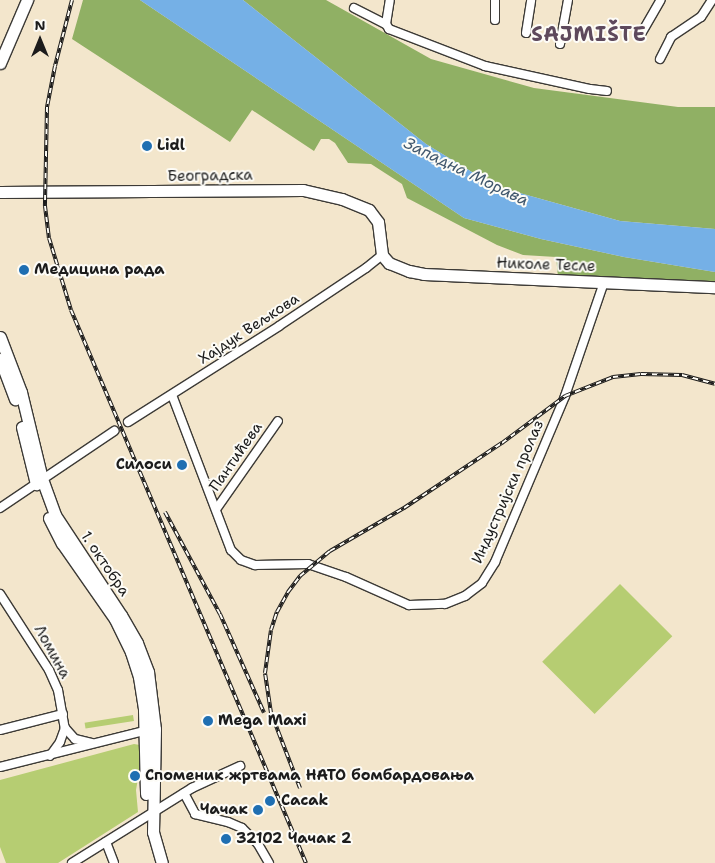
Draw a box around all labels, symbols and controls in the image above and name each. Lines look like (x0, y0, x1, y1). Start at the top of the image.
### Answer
north arrow (15, 15, 65, 65)
text: N (34, 16, 46, 34)
district label: SAJMIŠTE (530, 22, 648, 46)
water label: Западна Морава (401, 134, 531, 210)
place label: Lidl (157, 137, 185, 155)
marker: Lidl (141, 140, 153, 152)
street label: Београдска (167, 166, 253, 186)
street label: Николе Тесле (496, 254, 596, 276)
place label: Медицина рада (34, 261, 165, 279)
marker: Медицина рада (18, 264, 30, 276)
street label: Хајдук Вељкова (195, 290, 303, 368)
street label: Индустријски пролаз (468, 418, 548, 566)
street label: Пантићева (206, 419, 266, 495)
place label: Силоси (116, 456, 172, 474)
marker: Силоси (176, 459, 188, 471)
street label: 1. октобра (77, 528, 133, 600)
street label: Ломина (30, 622, 74, 682)
place label: Mega Maxi (218, 712, 307, 730)
marker: Mega Maxi (202, 715, 214, 727)
place label: Споменик жртвама НАТО бомбардовања (145, 767, 474, 785)
marker: Споменик жртвама НАТО бомбардовања (129, 770, 141, 782)
place label: Cacak (281, 792, 328, 810)
marker: Cacak (263, 794, 277, 808)
place label: Чачак (200, 801, 248, 819)
marker: Чачак (252, 804, 264, 816)
place label: 32102 Чачак 2 (236, 830, 352, 848)
marker: 32102 Чачак 2 (220, 833, 232, 845)

